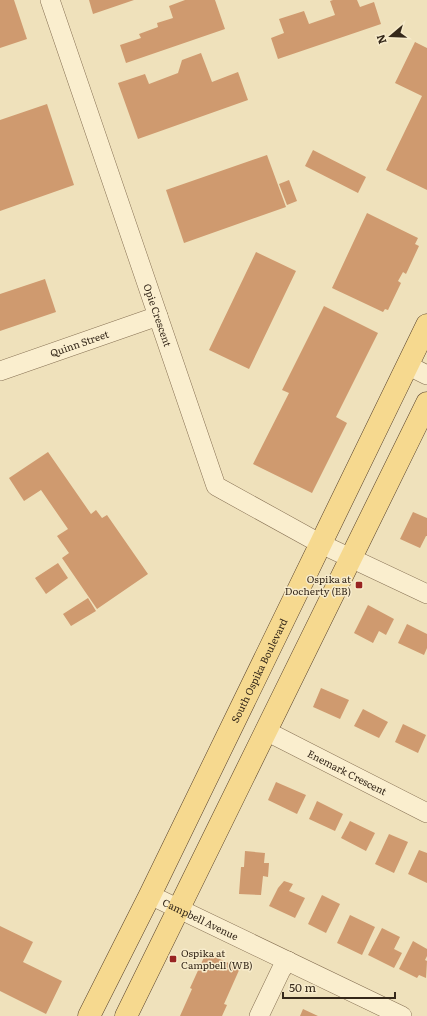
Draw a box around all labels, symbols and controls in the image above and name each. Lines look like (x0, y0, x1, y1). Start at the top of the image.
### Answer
north arrow (371, 16, 411, 56)
text: N (372, 33, 390, 47)
street label: Opie Crescent (140, 281, 176, 349)
street label: Quinn Street (48, 326, 110, 360)
place label: Ospika at Docherty (EB) (285, 571, 351, 598)
marker: Ospika at Docherty (EB) (354, 580, 364, 590)
street label: South Ospika Boulevard (227, 616, 290, 725)
street label: Enemark Crescent (305, 745, 390, 798)
street label: Campbell Avenue (160, 894, 241, 943)
place label: Ospika at Campbell (WB) (181, 945, 253, 972)
marker: Ospika at Campbell (WB) (168, 954, 178, 964)
scale bar (283, 974, 395, 1000)
text: 50 m (289, 978, 316, 996)

